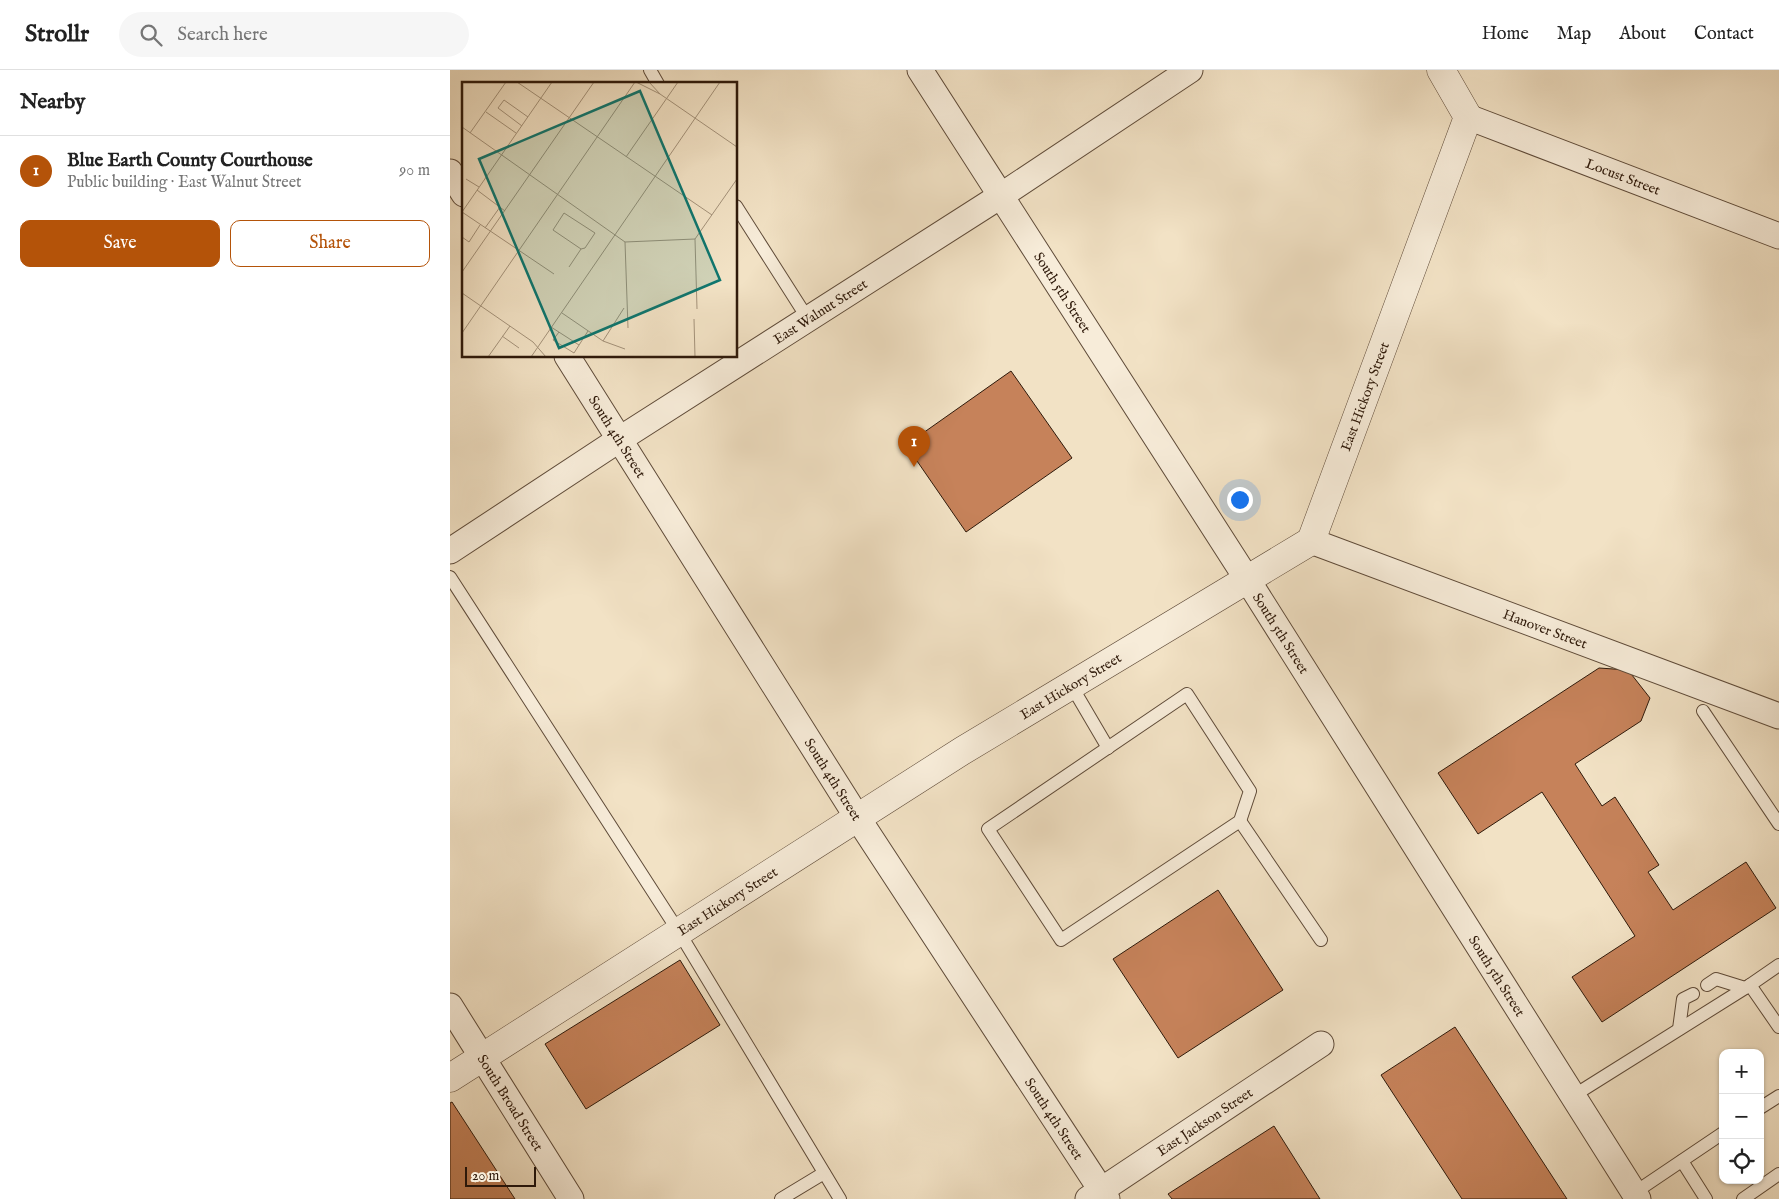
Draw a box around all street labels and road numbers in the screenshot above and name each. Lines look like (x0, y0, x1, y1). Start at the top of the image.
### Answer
street label: Locust Street (1583, 155, 1663, 200)
street label: South 5th Street (1029, 249, 1095, 337)
street label: East Walnut Street (770, 275, 871, 349)
street label: East Hickory Street (1337, 339, 1394, 454)
street label: South 4th Street (584, 392, 650, 482)
street label: South 5th Street (1248, 590, 1313, 678)
street label: Hanover Street (1500, 606, 1590, 654)
street label: East Hickory Street (1017, 649, 1125, 724)
street label: South 4th Street (800, 735, 865, 825)
street label: East Hickory Street (674, 863, 781, 940)
street label: South 5th Street (1464, 932, 1529, 1020)
street label: South Broad Street (473, 1051, 547, 1155)
street label: South 4th Street (1020, 1075, 1087, 1164)
street label: East Jackson Street (1154, 1084, 1257, 1161)

